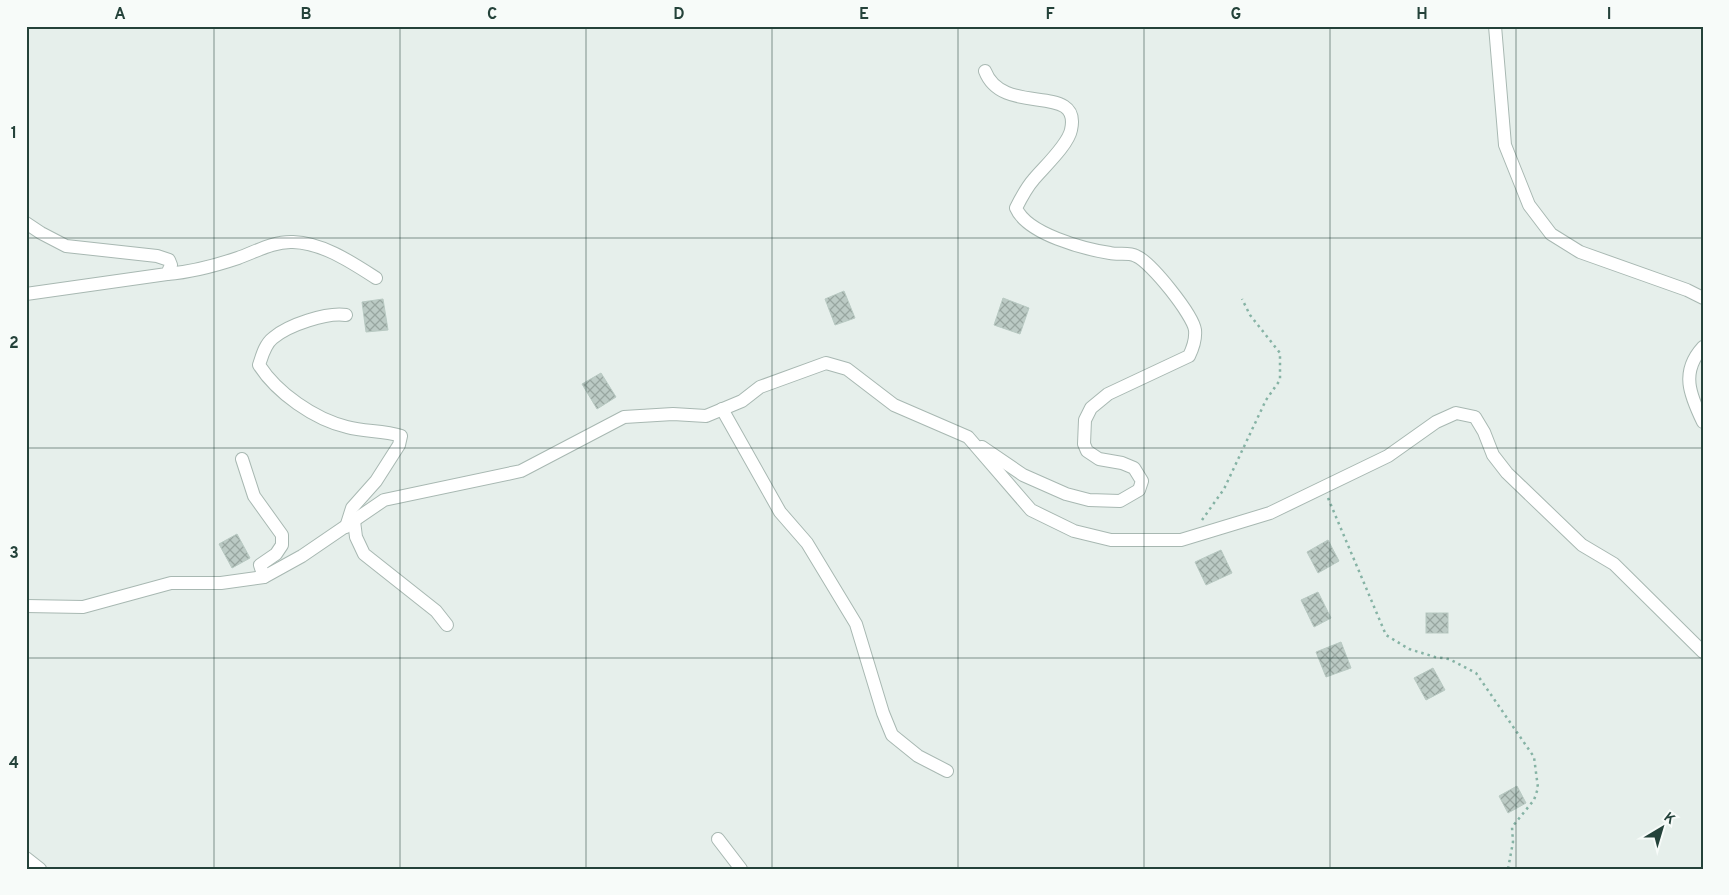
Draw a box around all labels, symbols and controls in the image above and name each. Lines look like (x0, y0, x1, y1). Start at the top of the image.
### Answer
text: A (114, 5, 126, 25)
text: B (300, 5, 312, 25)
text: C (487, 5, 497, 25)
text: D (673, 5, 685, 25)
text: E (859, 5, 869, 25)
text: F (1045, 5, 1055, 25)
text: G (1231, 5, 1241, 25)
text: H (1416, 5, 1428, 25)
text: I (1607, 5, 1611, 25)
text: 1 (11, 124, 17, 144)
text: 2 (9, 334, 19, 354)
text: 3 (9, 544, 19, 564)
text: 4 (9, 754, 19, 774)
north arrow (1636, 802, 1686, 852)
text: K (1660, 809, 1678, 829)

